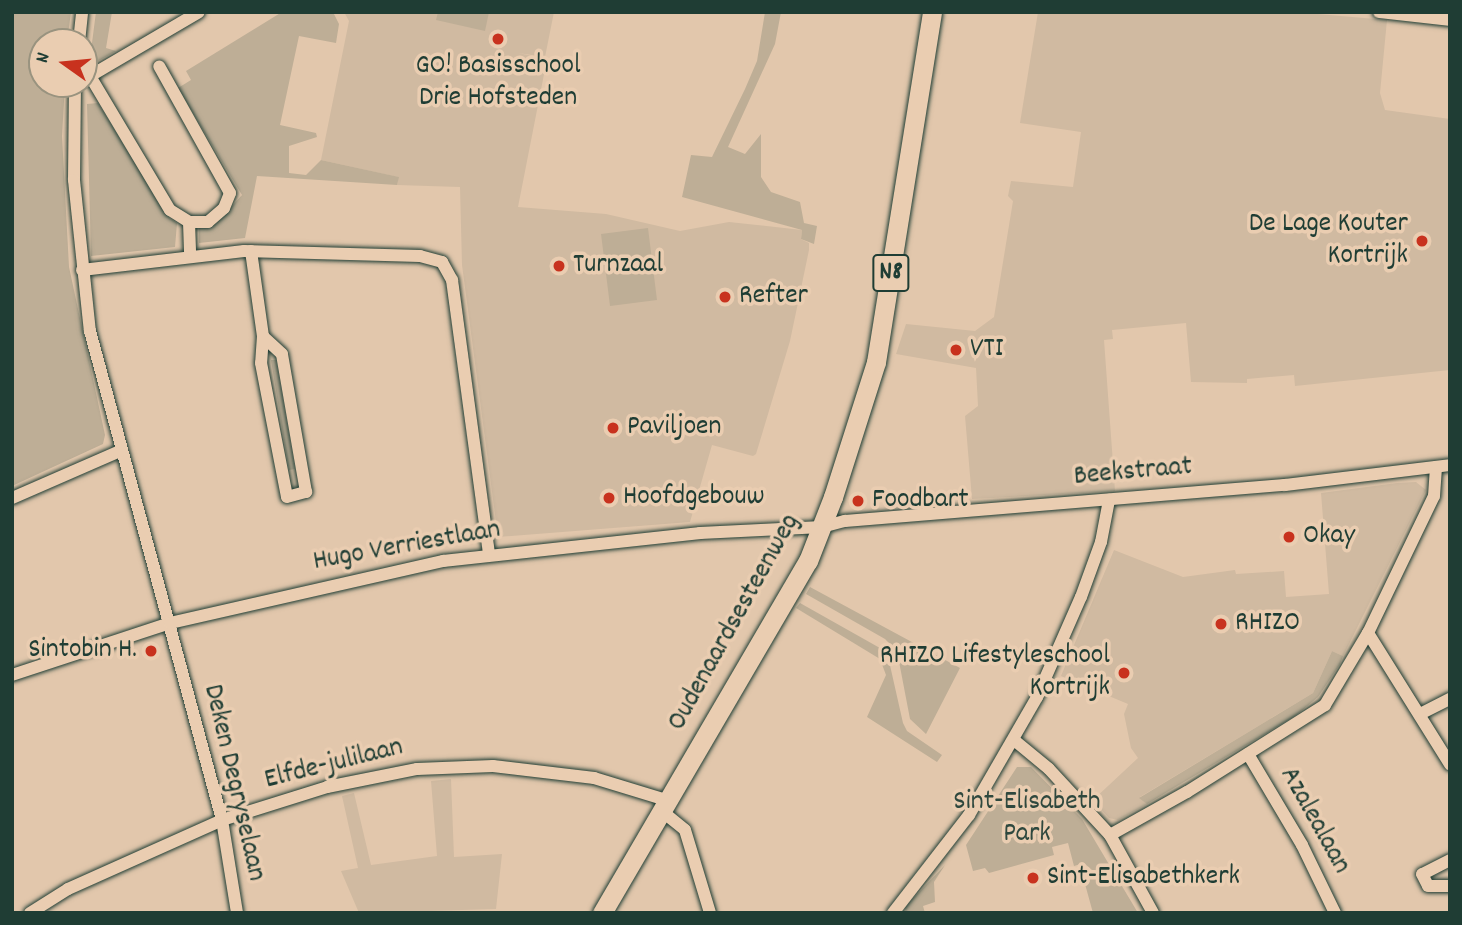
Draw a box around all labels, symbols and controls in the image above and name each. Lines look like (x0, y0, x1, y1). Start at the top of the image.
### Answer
north arrow (28, 28, 98, 98)
marker: GO! Basisschool Drie Hofsteden (490, 31, 506, 47)
text: N (30, 50, 58, 66)
place label: GO! Basisschool Drie Hofsteden (415, 50, 581, 116)
place label: De Lage Kouter Kortrijk (1249, 208, 1408, 274)
marker: De Lage Kouter Kortrijk (1414, 233, 1430, 249)
place label: Turnzaal (573, 249, 663, 283)
road number: N8 (872, 250, 910, 296)
marker: Turnzaal (551, 258, 567, 274)
place label: Refter (739, 280, 808, 314)
marker: Refter (717, 289, 733, 305)
place label: VTI (970, 333, 1003, 367)
marker: VTI (948, 342, 964, 358)
place label: Paviljoen (627, 411, 721, 445)
marker: Paviljoen (605, 420, 621, 436)
street label: Beekstraat (1073, 451, 1193, 495)
place label: Hoofdgebouw (623, 481, 765, 515)
place label: Foodbart (872, 484, 969, 518)
marker: Hoofdgebouw (601, 490, 617, 506)
marker: Foodbart (850, 493, 866, 509)
street label: Oudenaardsesteenweg (661, 509, 809, 737)
street label: Hugo Verriestlaan (311, 514, 503, 580)
place label: Okay (1303, 520, 1355, 554)
marker: Okay (1281, 529, 1297, 545)
place label: RHIZO (1235, 607, 1300, 641)
marker: RHIZO (1213, 616, 1229, 632)
place label: Sintobin H. (28, 634, 137, 668)
place label: RHIZO Lifestyleschool Kortrijk (880, 640, 1110, 706)
marker: Sintobin H. (143, 643, 159, 659)
marker: RHIZO Lifestyleschool Kortrijk (1116, 665, 1132, 681)
street label: Deken Degryselaan (194, 681, 272, 885)
street label: Elfde-julilaan (261, 732, 407, 798)
street label: Azalealaan (1271, 762, 1357, 880)
park label: Sint-Elisabeth Park (953, 786, 1101, 852)
place label: Sint-Elisabethkerk (1047, 861, 1240, 895)
marker: Sint-Elisabethkerk (1025, 870, 1041, 886)

